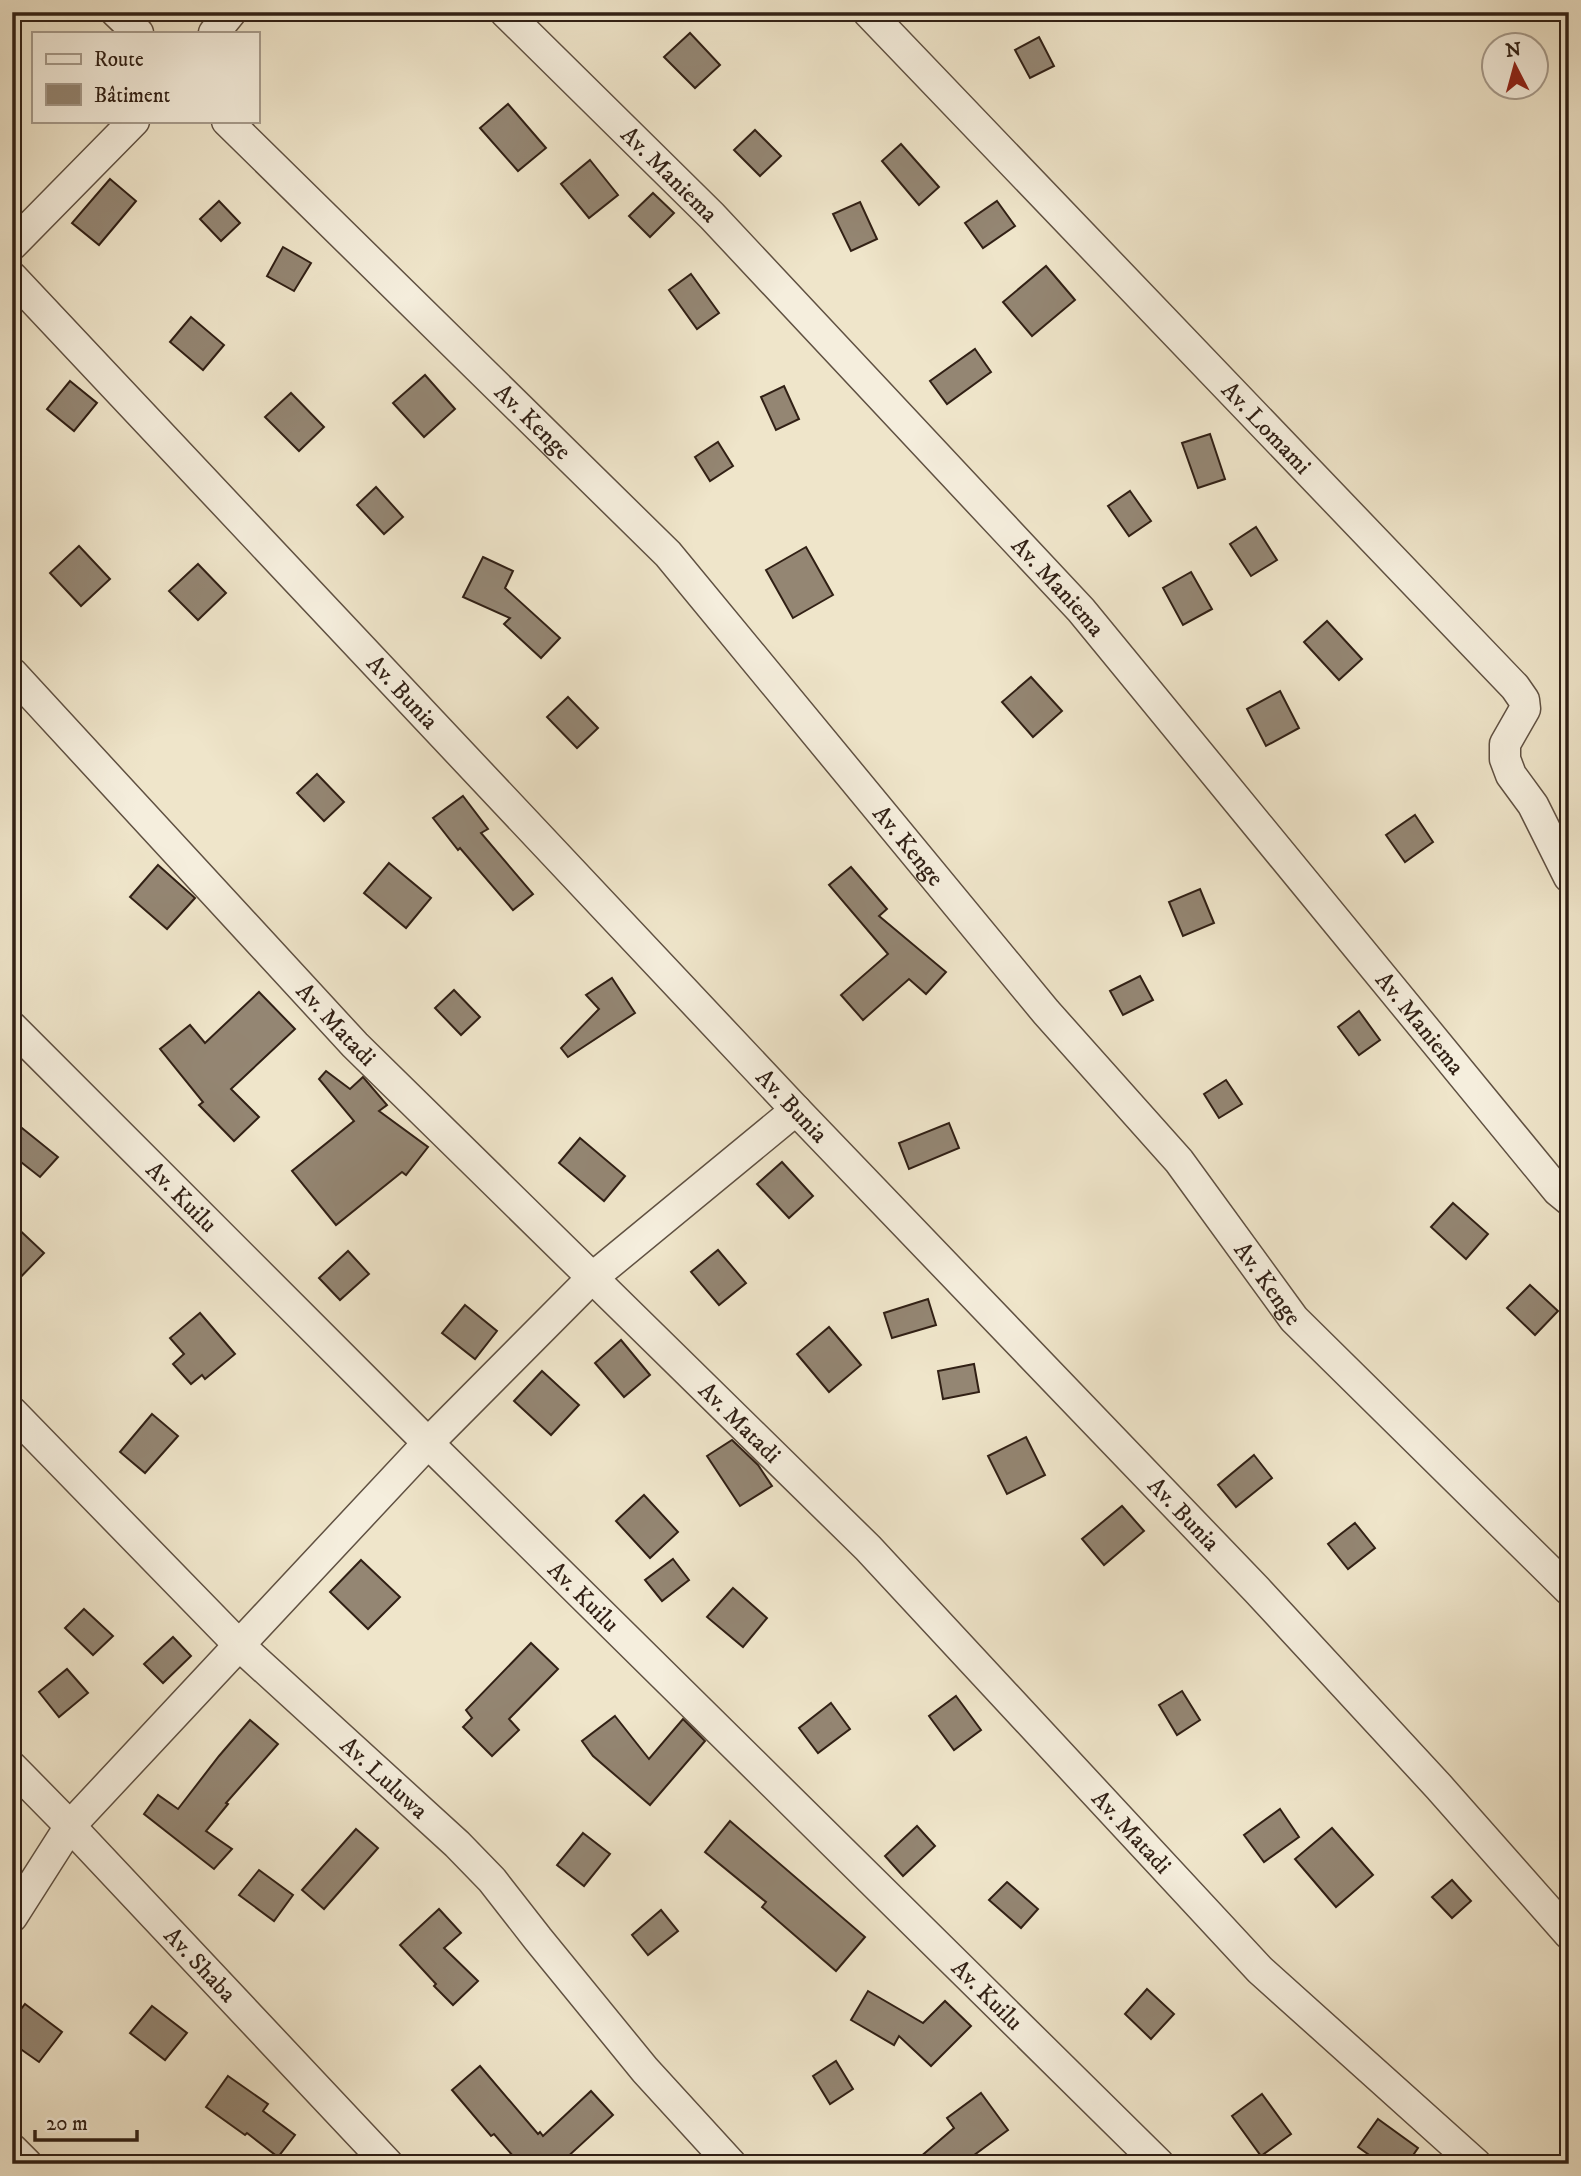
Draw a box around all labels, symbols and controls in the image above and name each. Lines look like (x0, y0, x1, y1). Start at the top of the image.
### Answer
legend (32, 32, 259, 122)
north arrow (1480, 32, 1550, 102)
text: N (1504, 38, 1523, 63)
text: Route (94, 47, 144, 73)
text: Bâtiment (94, 83, 171, 109)
street label: Av. Maniema (614, 120, 724, 230)
street label: Av. Lomami (1215, 376, 1317, 481)
street label: Av. Kenge (488, 378, 577, 467)
street label: Av. Maniema (1005, 531, 1111, 644)
street label: Av. Bunia (360, 649, 445, 737)
street label: Av. Kenge (866, 799, 950, 893)
street label: Av. Maniema (1368, 966, 1471, 1082)
street label: Av. Matadi (289, 977, 382, 1073)
street label: Av. Bunia (749, 1063, 834, 1150)
street label: Av. Kuilu (139, 1155, 223, 1239)
street label: Av. Kenge (1227, 1236, 1308, 1332)
street label: Av. Matadi (692, 1376, 787, 1470)
street label: Av. Bunia (1141, 1471, 1226, 1559)
street label: Av. Kuilu (541, 1555, 625, 1639)
street label: Av. Luluwa (333, 1731, 434, 1827)
street label: Av. Matadi (1085, 1784, 1177, 1881)
street label: Av. Shaba (157, 1921, 243, 2010)
street label: Av. Kuilu (945, 1954, 1029, 2037)
scale bar (35, 2099, 136, 2143)
text: 20 m (46, 2111, 88, 2137)

